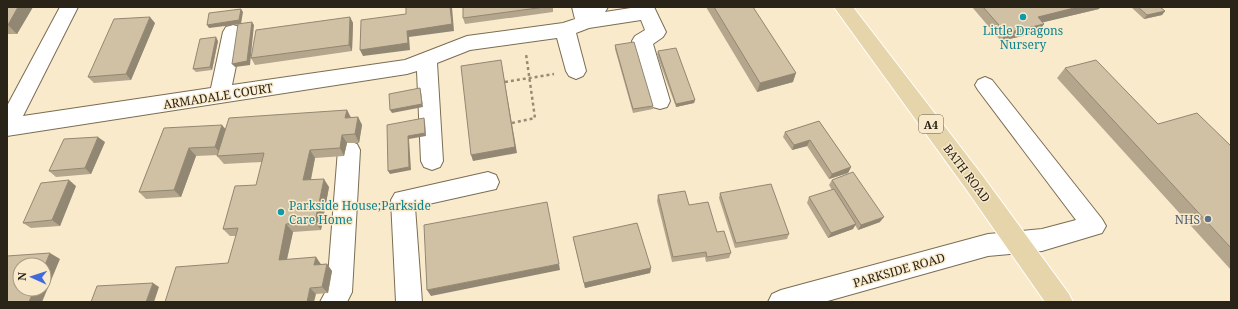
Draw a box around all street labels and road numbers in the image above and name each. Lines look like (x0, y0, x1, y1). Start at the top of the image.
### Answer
street label: ARMADALE COURT (162, 79, 275, 113)
road number: A4 (919, 115, 943, 133)
street label: BATH ROAD (940, 140, 995, 206)
street label: PARKSIDE ROAD (851, 249, 947, 291)

